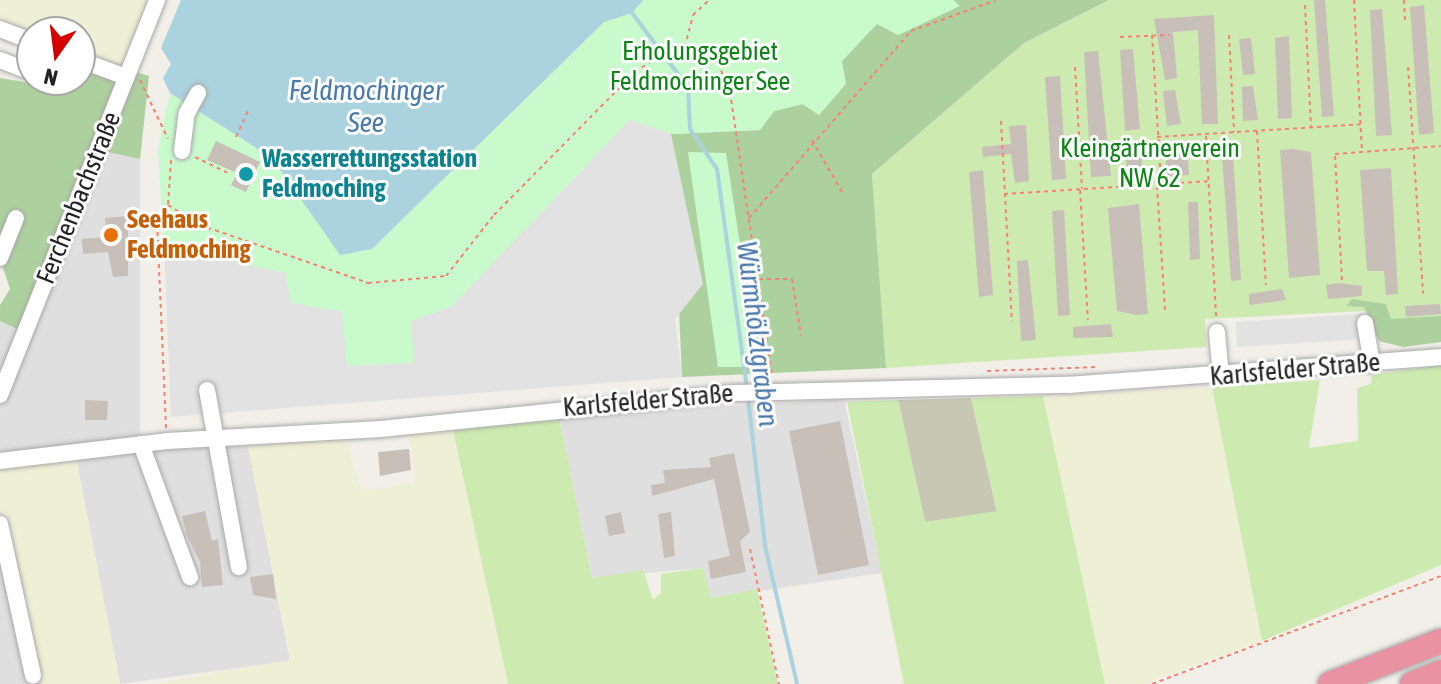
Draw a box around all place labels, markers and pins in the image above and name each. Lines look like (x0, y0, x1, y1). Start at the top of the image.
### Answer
place label: Wasserrettungsstation Feldmoching (262, 143, 477, 204)
marker: Wasserrettungsstation Feldmoching (237, 165, 255, 183)
place label: Seehaus Feldmoching (127, 204, 251, 266)
marker: Seehaus Feldmoching (102, 226, 120, 244)

